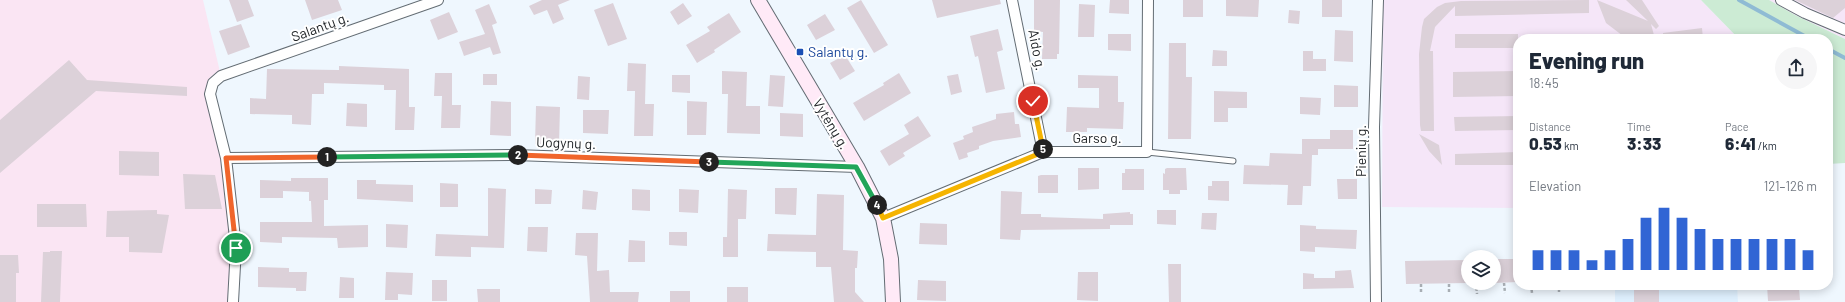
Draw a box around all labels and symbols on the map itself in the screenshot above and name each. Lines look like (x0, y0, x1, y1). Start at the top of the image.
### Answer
street label: Salantų g. (289, 8, 351, 45)
street label: Aido g. (1025, 28, 1050, 72)
place label: Salantų g. (808, 43, 868, 60)
marker: Salantų g. (795, 47, 805, 57)
pin (1016, 84, 1050, 118)
street label: Vytėnų g. (810, 95, 853, 152)
street label: Pienių g. (1352, 125, 1369, 177)
street label: Garso g. (1072, 129, 1122, 146)
street label: Uogynų g. (536, 133, 596, 152)
pin: 5 (1033, 139, 1053, 159)
pin: 2 (508, 145, 528, 165)
pin: 1 (317, 147, 337, 167)
pin: 3 (699, 152, 719, 172)
pin: 4 (867, 195, 887, 215)
pin (219, 231, 253, 265)

